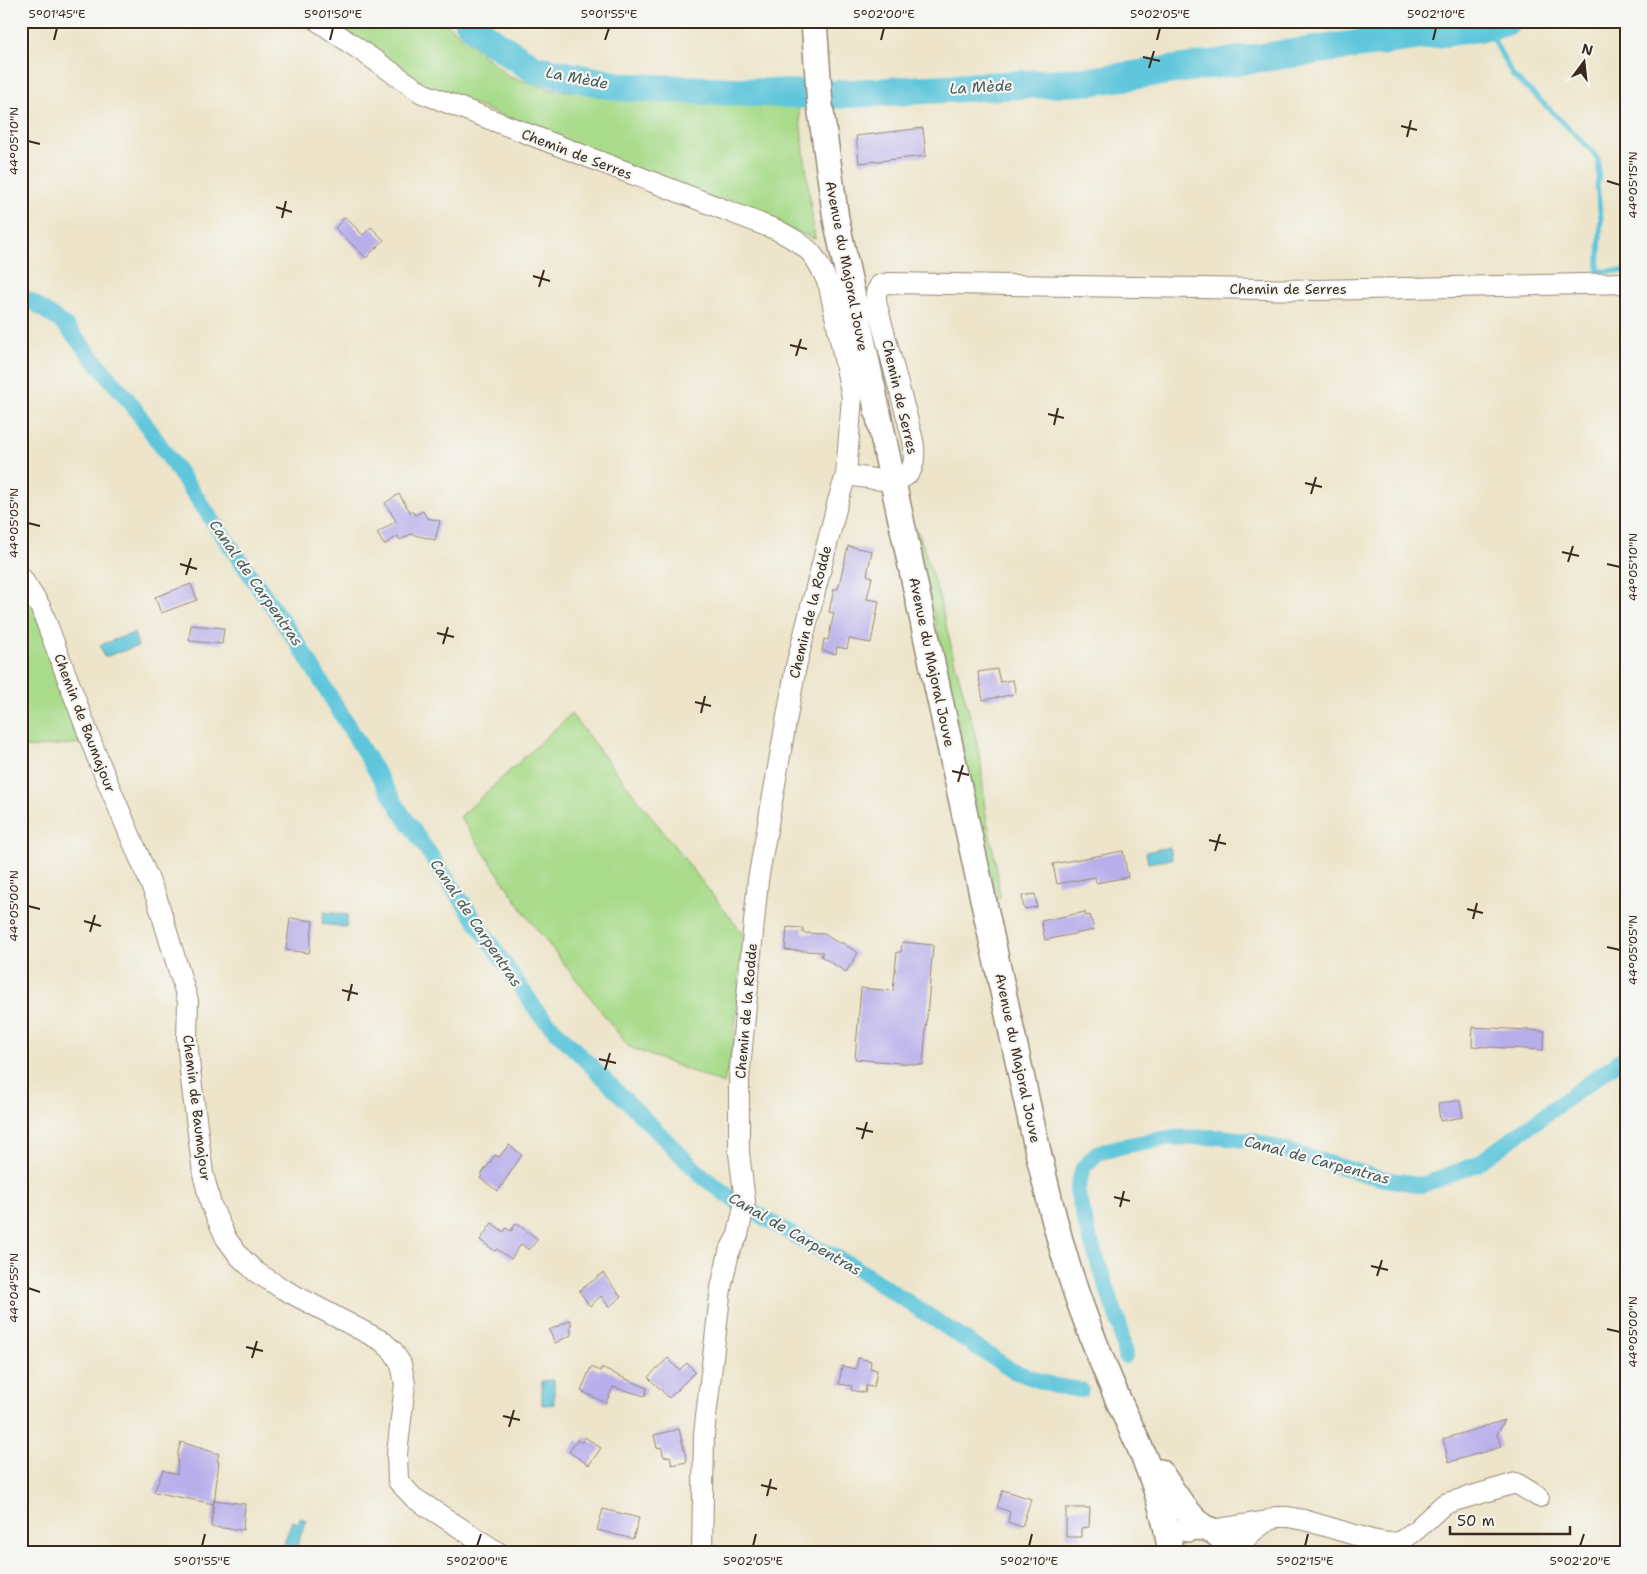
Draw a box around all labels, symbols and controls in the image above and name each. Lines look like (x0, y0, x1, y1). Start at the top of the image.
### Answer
text: 5°01'45"E (29, 6, 85, 22)
text: 5°01'50"E (304, 6, 362, 22)
text: 5°01'55"E (581, 6, 637, 22)
text: 5°02'00"E (853, 6, 915, 22)
text: 5°02'05"E (1130, 6, 1190, 22)
text: 5°02'10"E (1407, 6, 1465, 22)
north arrow (1560, 38, 1610, 88)
text: N (1580, 39, 1595, 60)
water label: La Mède (544, 62, 610, 94)
water label: La Mède (949, 75, 1013, 99)
text: 44°05'10"N (6, 107, 22, 175)
street label: Chemin de Serres (519, 125, 635, 183)
text: 44°05'15"N (1625, 151, 1641, 219)
street label: Avenue du Majoral Jouve (822, 179, 872, 353)
street label: Chemin de Serres (1229, 280, 1347, 298)
street label: Chemin de Serres (878, 338, 922, 456)
text: 44°05'05"N (6, 488, 22, 558)
water label: Canal de Carpentras (205, 516, 307, 650)
text: 44°05'10"N (1625, 533, 1641, 601)
street label: Chemin de la Rodde (785, 544, 835, 680)
street label: Avenue du Majoral Jouve (905, 576, 959, 749)
street label: Chemin de Baumajour (50, 651, 120, 795)
water label: Canal de Carpentras (426, 855, 526, 991)
text: 44°05'00"N (6, 870, 22, 942)
text: 44°05'05"N (1625, 915, 1641, 985)
street label: Chemin de la Rodde (731, 942, 761, 1080)
street label: Avenue du Majoral Jouve (991, 972, 1045, 1145)
street label: Chemin de Baumajour (179, 1034, 215, 1183)
water label: Canal de Carpentras (1242, 1131, 1392, 1189)
water label: Canal de Carpentras (725, 1188, 865, 1280)
text: 44°04'55"N (6, 1253, 22, 1323)
text: 44°05'00"N (1625, 1296, 1641, 1368)
scale bar (1450, 1504, 1570, 1536)
text: 50 m (1457, 1511, 1495, 1531)
text: 5°01'55"E (174, 1553, 230, 1569)
text: 5°02'00"E (446, 1553, 508, 1569)
text: 5°02'05"E (723, 1553, 783, 1569)
text: 5°02'10"E (1000, 1553, 1058, 1569)
text: 5°02'15"E (1277, 1553, 1333, 1569)
text: 5°02'20"E (1549, 1553, 1611, 1569)

